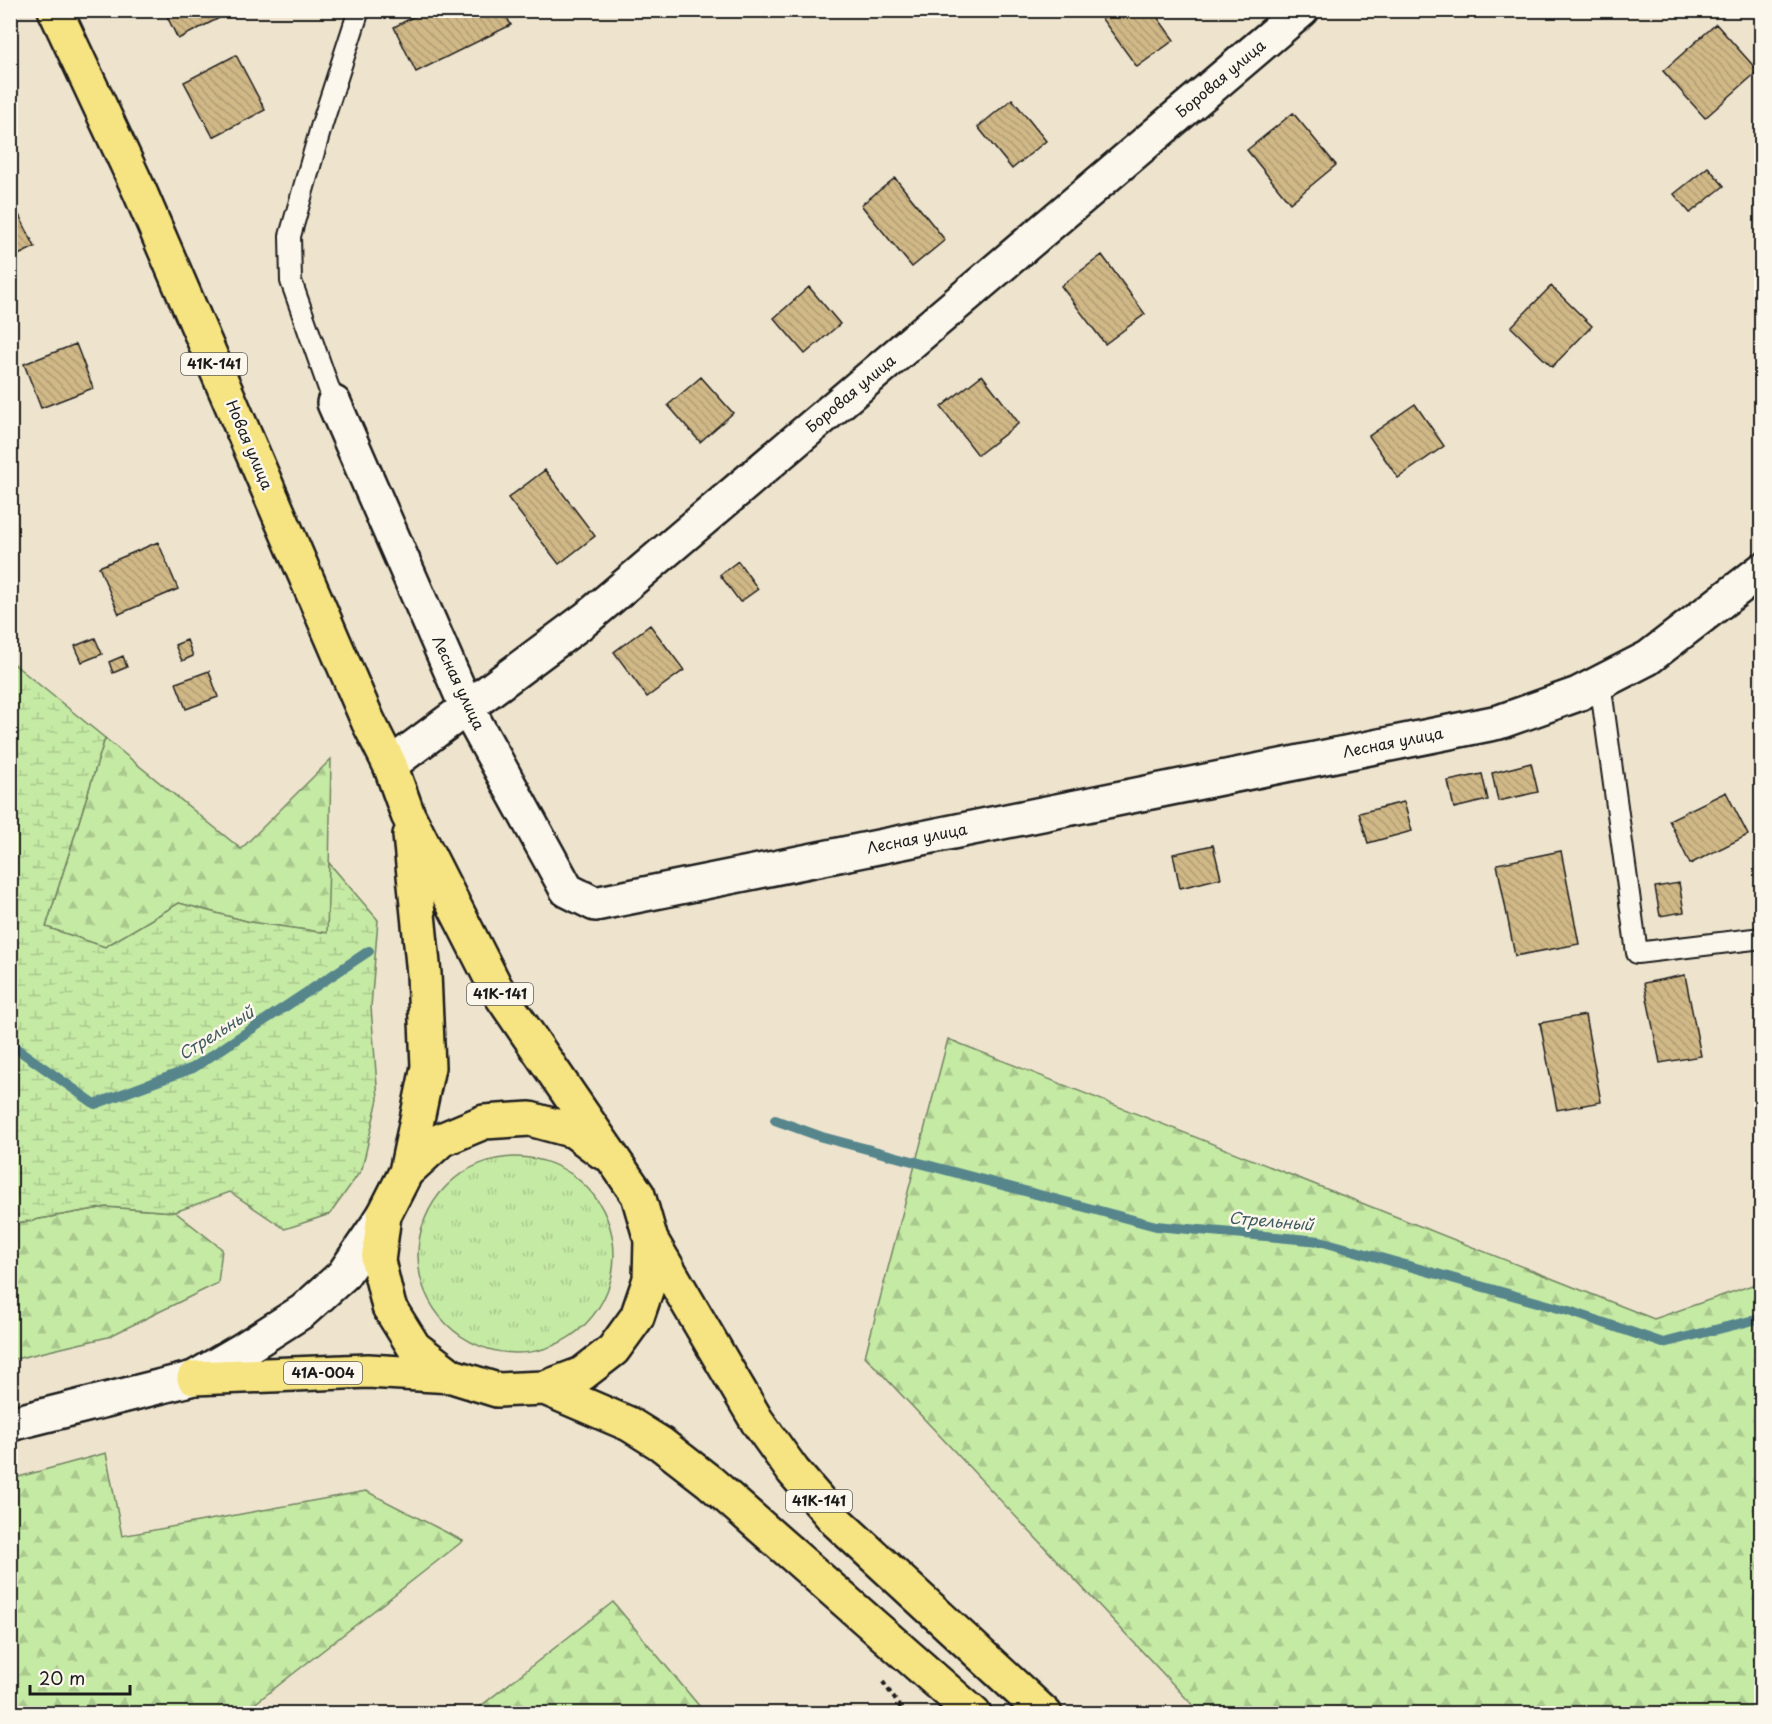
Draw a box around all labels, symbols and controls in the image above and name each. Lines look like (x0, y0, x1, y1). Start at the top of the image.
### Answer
street label: Боровая улица (1170, 33, 1270, 122)
street label: Боровая улица (800, 348, 900, 437)
road number: 41К-141 (181, 353, 247, 375)
street label: Новая улица (221, 396, 280, 493)
street label: Лесная улица (427, 631, 492, 734)
street label: Лесная улица (1340, 720, 1446, 763)
street label: Лесная улица (864, 816, 970, 859)
road number: 41К-141 (467, 983, 533, 1005)
water label: Стрельный (173, 999, 259, 1065)
water label: Стрельный (1228, 1204, 1316, 1236)
road number: 41А-004 (284, 1362, 362, 1384)
road number: 41К-141 (786, 1490, 852, 1512)
scale bar (30, 1658, 130, 1696)
text: 20 m (39, 1664, 85, 1691)

